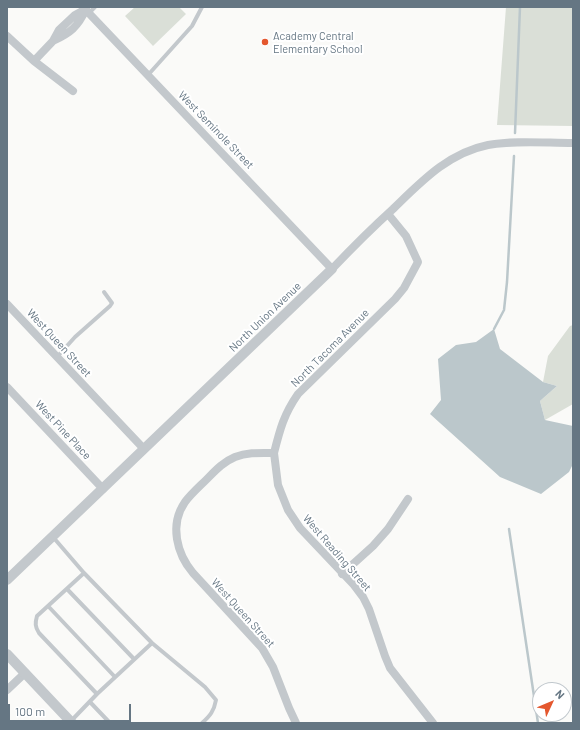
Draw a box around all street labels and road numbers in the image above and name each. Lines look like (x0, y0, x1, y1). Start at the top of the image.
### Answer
street label: West Seminole Street (175, 88, 257, 172)
street label: North Union Avenue (226, 279, 304, 355)
street label: West Queen Street (24, 306, 94, 380)
street label: North Tacoma Avenue (288, 306, 372, 390)
street label: West Pine Place (32, 398, 94, 462)
street label: West Reading Street (300, 512, 374, 594)
street label: West Queen Street (208, 576, 278, 650)

